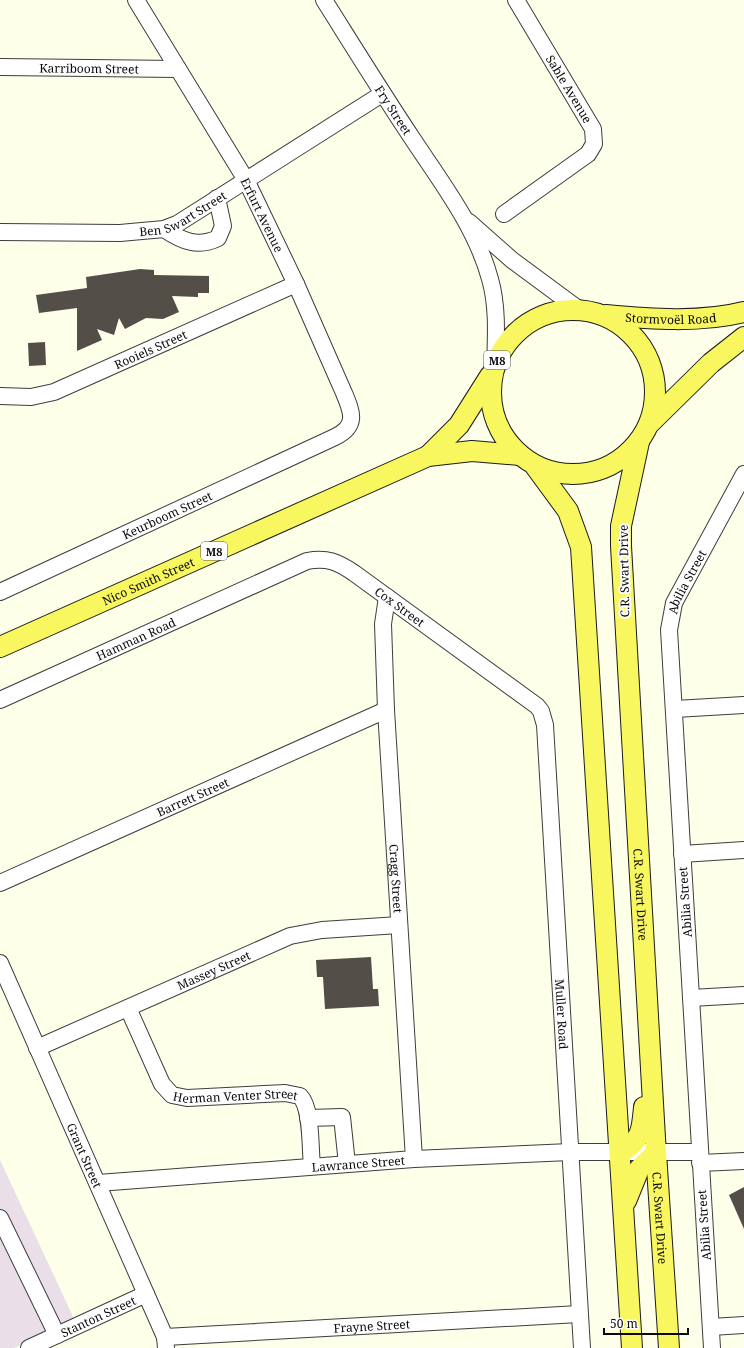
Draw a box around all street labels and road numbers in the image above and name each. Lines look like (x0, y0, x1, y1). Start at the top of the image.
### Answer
street label: Sable Avenue (542, 52, 596, 126)
street label: Karriboom Street (39, 59, 139, 77)
street label: Fry Street (371, 82, 416, 138)
street label: Erfurt Avenue (237, 175, 287, 255)
street label: Ben Swart Street (139, 187, 229, 240)
street label: Stormvoël Road (625, 308, 718, 328)
street label: Rooiels Street (111, 325, 189, 373)
road number: M8 (484, 351, 510, 369)
street label: Keurboom Street (119, 487, 215, 543)
street label: C.R. Swart Drive (615, 525, 633, 617)
road number: M8 (201, 542, 227, 560)
street label: Abilia Street (664, 547, 710, 615)
street label: Nico Smith Street (99, 553, 197, 609)
street label: Cox Street (372, 583, 428, 630)
street label: Hamman Road (93, 613, 179, 664)
street label: Barrett Street (154, 773, 231, 820)
street label: Cragg Street (386, 843, 407, 913)
street label: C.R. Swart Drive (630, 848, 652, 941)
street label: Abilia Street (674, 866, 696, 938)
street label: Massey Street (174, 946, 253, 994)
street label: Muller Road (552, 978, 573, 1050)
street label: Herman Venter Street (172, 1084, 299, 1107)
street label: Grant Street (63, 1120, 107, 1190)
street label: Lawrance Street (311, 1151, 406, 1175)
street label: C.R. Swart Drive (649, 1171, 672, 1265)
street label: Abilia Street (693, 1189, 715, 1261)
street label: Stanton Street (58, 1291, 138, 1341)
street label: Frayne Street (333, 1315, 410, 1336)

